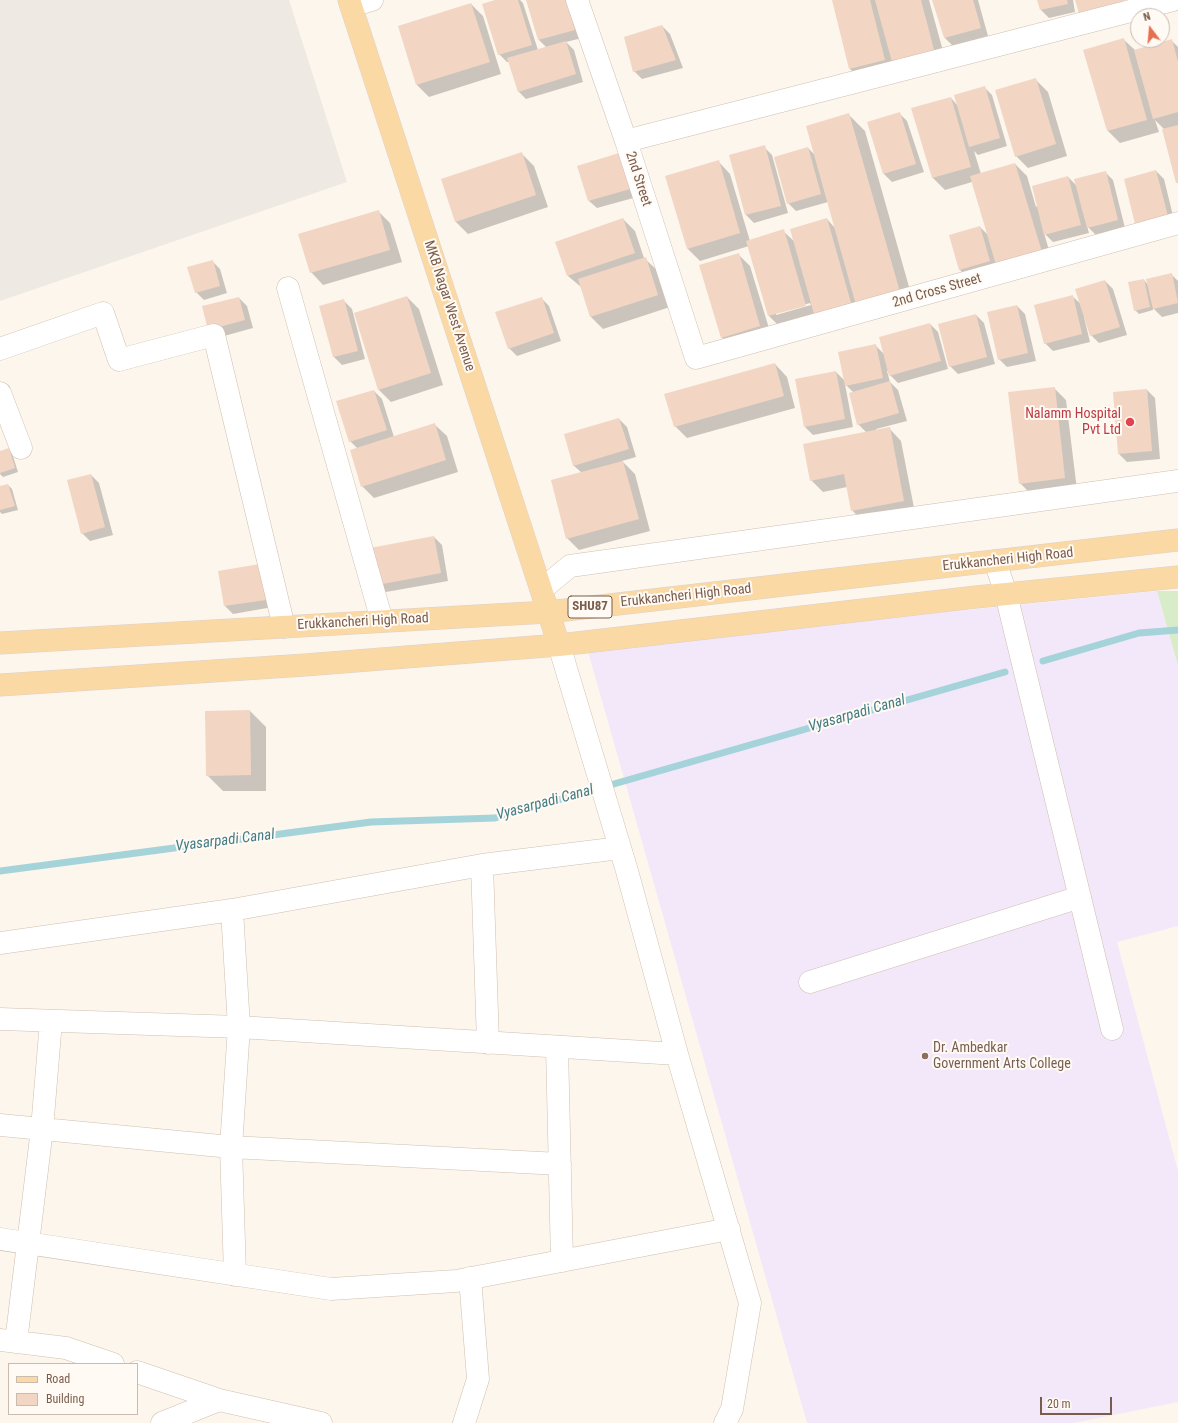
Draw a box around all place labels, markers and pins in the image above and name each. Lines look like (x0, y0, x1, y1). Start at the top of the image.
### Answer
place label: Nalamm Hospital Pvt Ltd (1025, 406, 1121, 438)
marker: Nalamm Hospital Pvt Ltd (1124, 416, 1136, 428)
place label: Dr. Ambedkar Government Arts College (933, 1040, 1071, 1072)
marker: Dr. Ambedkar Government Arts College (920, 1051, 930, 1061)

